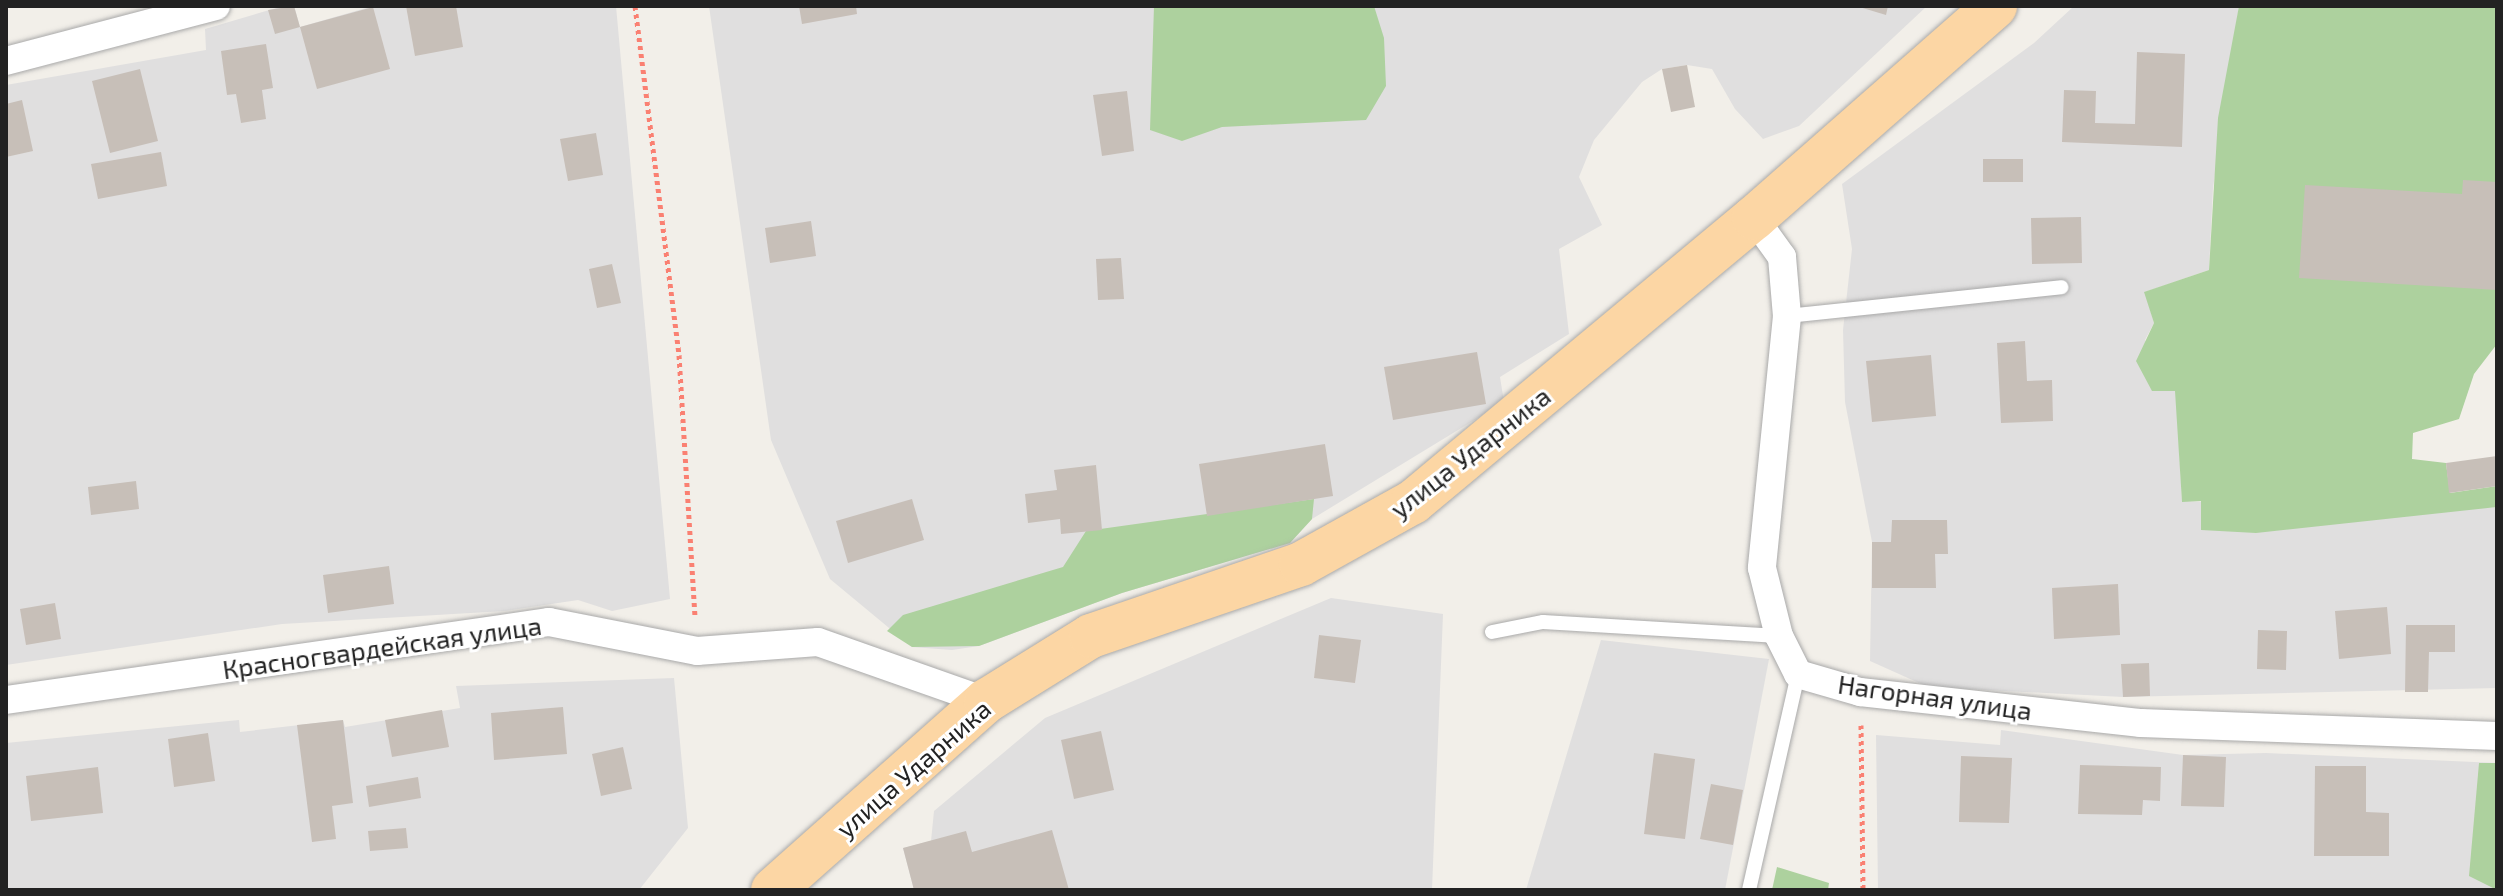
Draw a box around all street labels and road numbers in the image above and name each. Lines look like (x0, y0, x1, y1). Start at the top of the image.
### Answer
street label: улица Ударника (1384, 380, 1556, 524)
street label: Красногвардейская улица (220, 609, 544, 685)
street label: Нагорная улица (1836, 668, 2034, 726)
street label: улица Ударника (829, 692, 997, 844)

